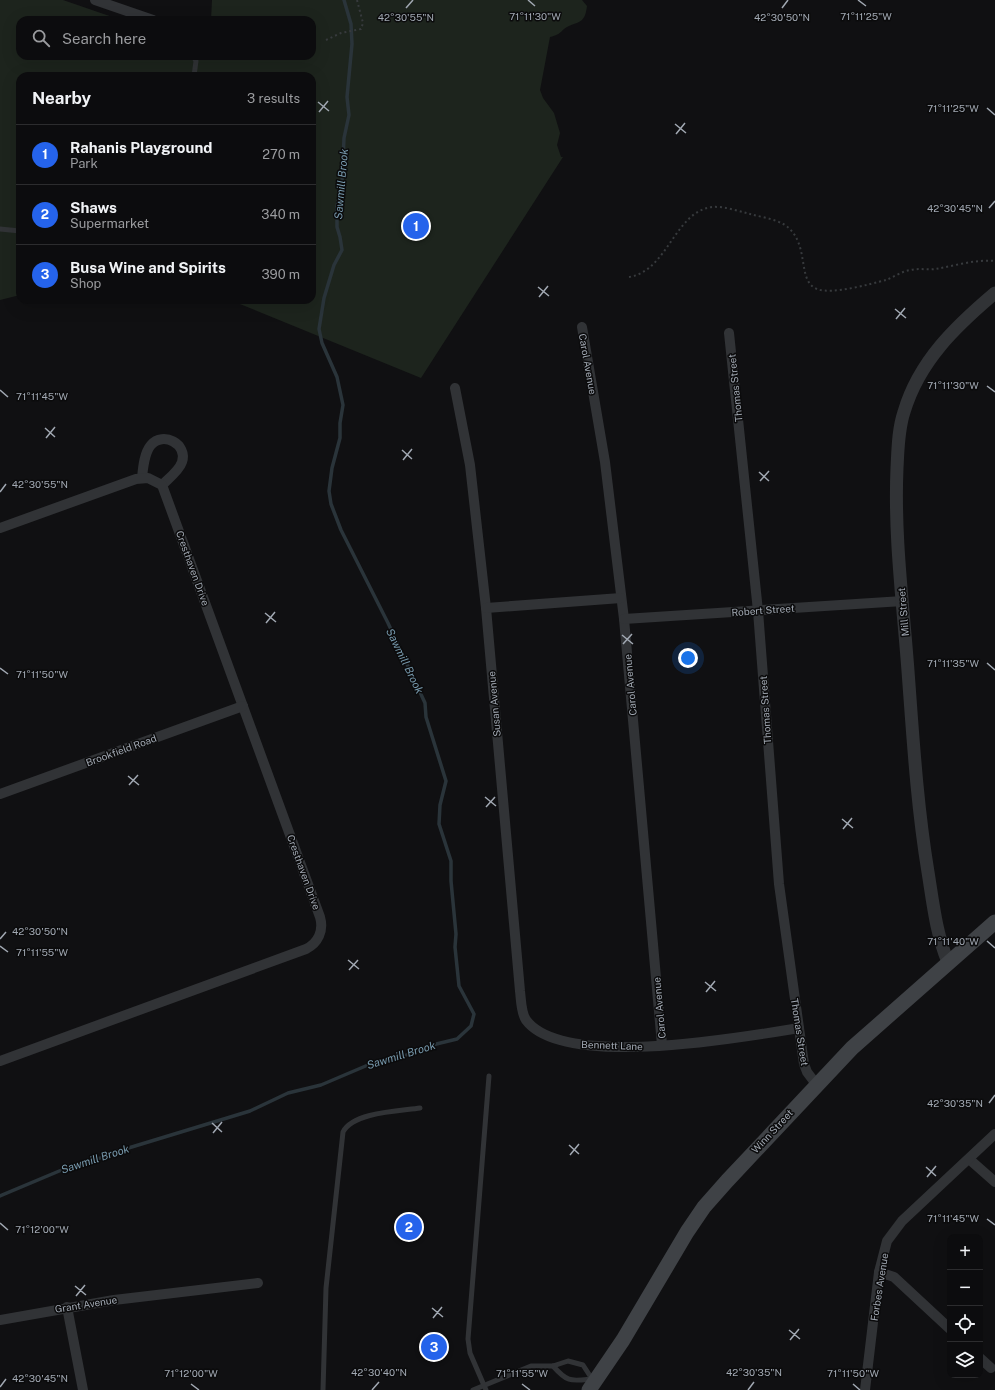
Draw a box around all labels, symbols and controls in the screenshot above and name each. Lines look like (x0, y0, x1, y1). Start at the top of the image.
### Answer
text: 71°11'30"W (509, 10, 561, 22)
text: 71°11'25"W (840, 10, 892, 22)
text: 42°30'55"N (378, 11, 434, 23)
text: 42°30'50"N (754, 11, 810, 23)
search box (16, 16, 316, 60)
icon: search (30, 27, 52, 49)
text: Search here (62, 30, 146, 47)
text: Nearby (32, 88, 91, 108)
text: 3 results (247, 91, 300, 106)
text: 71°11'25"W (927, 102, 979, 114)
text: Rahanis Playground (70, 139, 212, 156)
text: 1 (42, 147, 48, 162)
text: 270 m (262, 147, 300, 162)
water label: Sawmill Brook (332, 148, 350, 220)
text: Park (70, 156, 98, 171)
text: Shaws (70, 199, 117, 216)
text: 42°30'45"N (927, 202, 983, 214)
text: 2 (41, 207, 49, 222)
text: 340 m (261, 207, 300, 222)
pin: 1 (403, 211, 429, 241)
text: Supermarket (70, 216, 149, 231)
text: Busa Wine and Spirits (70, 259, 226, 276)
text: 3 (41, 267, 49, 282)
text: 390 m (262, 267, 300, 282)
text: Shop (70, 276, 101, 291)
street label: Carol Avenue (577, 333, 599, 396)
street label: Thomas Street (725, 353, 745, 423)
text: 71°11'30"W (927, 379, 979, 391)
text: 71°11'45"W (16, 390, 68, 402)
text: 42°30'55"N (12, 478, 68, 490)
street label: Cresthaven Drive (174, 529, 212, 607)
street label: Mill Street (895, 587, 911, 637)
street label: Robert Street (731, 602, 795, 618)
water label: Sawmill Brook (384, 626, 426, 696)
your location (678, 648, 698, 668)
street label: Carol Avenue (621, 653, 639, 716)
text: 71°11'35"W (927, 657, 979, 669)
text: 71°11'50"W (16, 668, 68, 680)
street label: Susan Avenue (485, 670, 503, 737)
street label: Thomas Street (757, 675, 773, 744)
street label: Brookfield Road (84, 732, 158, 768)
street label: Cresthaven Drive (285, 833, 323, 911)
text: 42°30'50"N (12, 925, 68, 937)
text: 71°11'40"W (927, 935, 979, 947)
text: 71°11'55"W (16, 946, 69, 958)
street label: Carol Avenue (650, 976, 668, 1039)
street label: Thomas Street (789, 997, 811, 1067)
street label: Bennett Lane (581, 1038, 643, 1052)
water label: Sawmill Brook (365, 1039, 437, 1071)
text: 42°30'35"N (927, 1097, 983, 1109)
street label: Winn Street (749, 1107, 795, 1155)
water label: Sawmill Brook (59, 1142, 131, 1176)
pin: 2 (396, 1212, 422, 1242)
text: 71°11'45"W (927, 1212, 979, 1224)
text: 71°12'00"W (15, 1223, 69, 1235)
map controls (947, 1234, 983, 1378)
button: + (947, 1234, 983, 1270)
street label: Forbes Avenue (868, 1252, 890, 1322)
button: − (947, 1270, 983, 1306)
street label: Grant Avenue (54, 1293, 118, 1315)
button: locate (947, 1306, 983, 1342)
pin: 3 (421, 1332, 447, 1362)
button: layers (947, 1342, 983, 1378)
text: 42°30'40"N (351, 1366, 407, 1378)
text: 42°30'35"N (726, 1366, 782, 1378)
text: 71°12'00"W (164, 1367, 218, 1379)
text: 71°11'55"W (496, 1367, 549, 1379)
text: 71°11'50"W (827, 1367, 879, 1379)
text: 42°30'45"N (12, 1372, 68, 1384)

